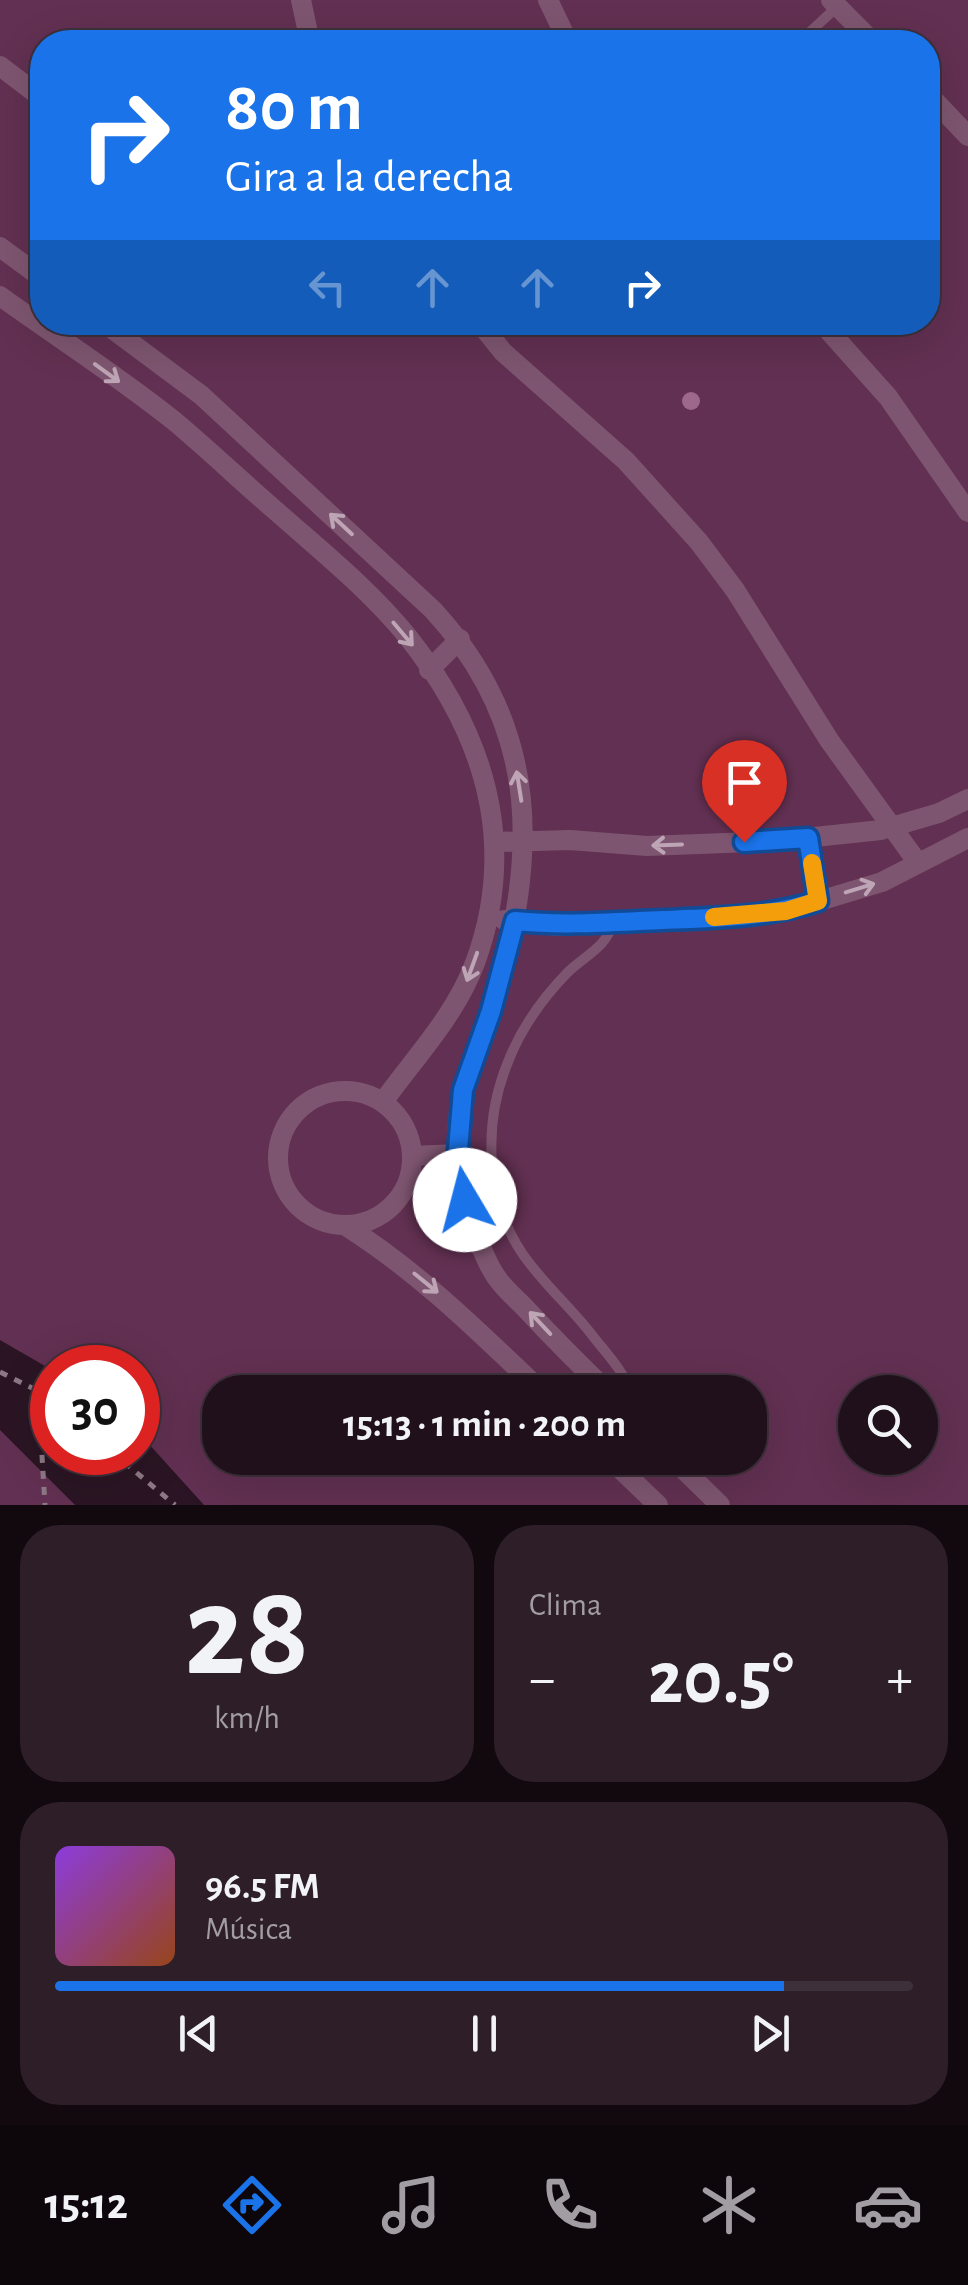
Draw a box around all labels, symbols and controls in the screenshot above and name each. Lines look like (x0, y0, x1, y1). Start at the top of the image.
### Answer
icon: right (60, 70, 190, 200)
text: 80 m (225, 73, 363, 143)
text: Gira a la derecha (225, 155, 514, 200)
icon: left (300, 260, 355, 315)
icon: ahead (405, 260, 460, 315)
icon: ahead (510, 260, 565, 315)
icon: right (615, 260, 670, 315)
one-way arrow (93, 362, 121, 383)
one-way arrow (329, 513, 354, 536)
one-way arrow (392, 620, 414, 646)
pin (702, 740, 787, 843)
icon: arrive (717, 755, 772, 810)
one-way arrow (510, 770, 528, 803)
one-way arrow (651, 836, 683, 855)
one-way arrow (844, 878, 876, 896)
one-way arrow (462, 951, 480, 982)
position arrow (413, 1148, 517, 1252)
one-way arrow (412, 1272, 438, 1294)
one-way arrow (528, 1311, 551, 1336)
speed limit sign: 30 (30, 1345, 160, 1475)
map controls (838, 1375, 938, 1475)
button: search (838, 1375, 938, 1475)
text: 15:13 · 1 min · 200 m (343, 1406, 626, 1444)
text: 28 (184, 1569, 310, 1699)
text: Clima (529, 1589, 602, 1621)
text: 20.5° (648, 1642, 794, 1717)
text: − (529, 1652, 555, 1707)
text: + (887, 1652, 913, 1707)
text: km/h (214, 1702, 280, 1734)
text: 96.5 FM (205, 1868, 320, 1906)
text: Música (205, 1913, 292, 1945)
icon: previous (171, 2006, 226, 2061)
icon: pause (457, 2006, 512, 2061)
icon: next (743, 2006, 798, 2061)
icon: directions (217, 2170, 287, 2240)
icon: music (376, 2170, 446, 2240)
icon: phone (535, 2170, 605, 2240)
icon: climate (694, 2170, 764, 2240)
icon: car (853, 2170, 923, 2240)
text: 15:12 (45, 2182, 128, 2227)

